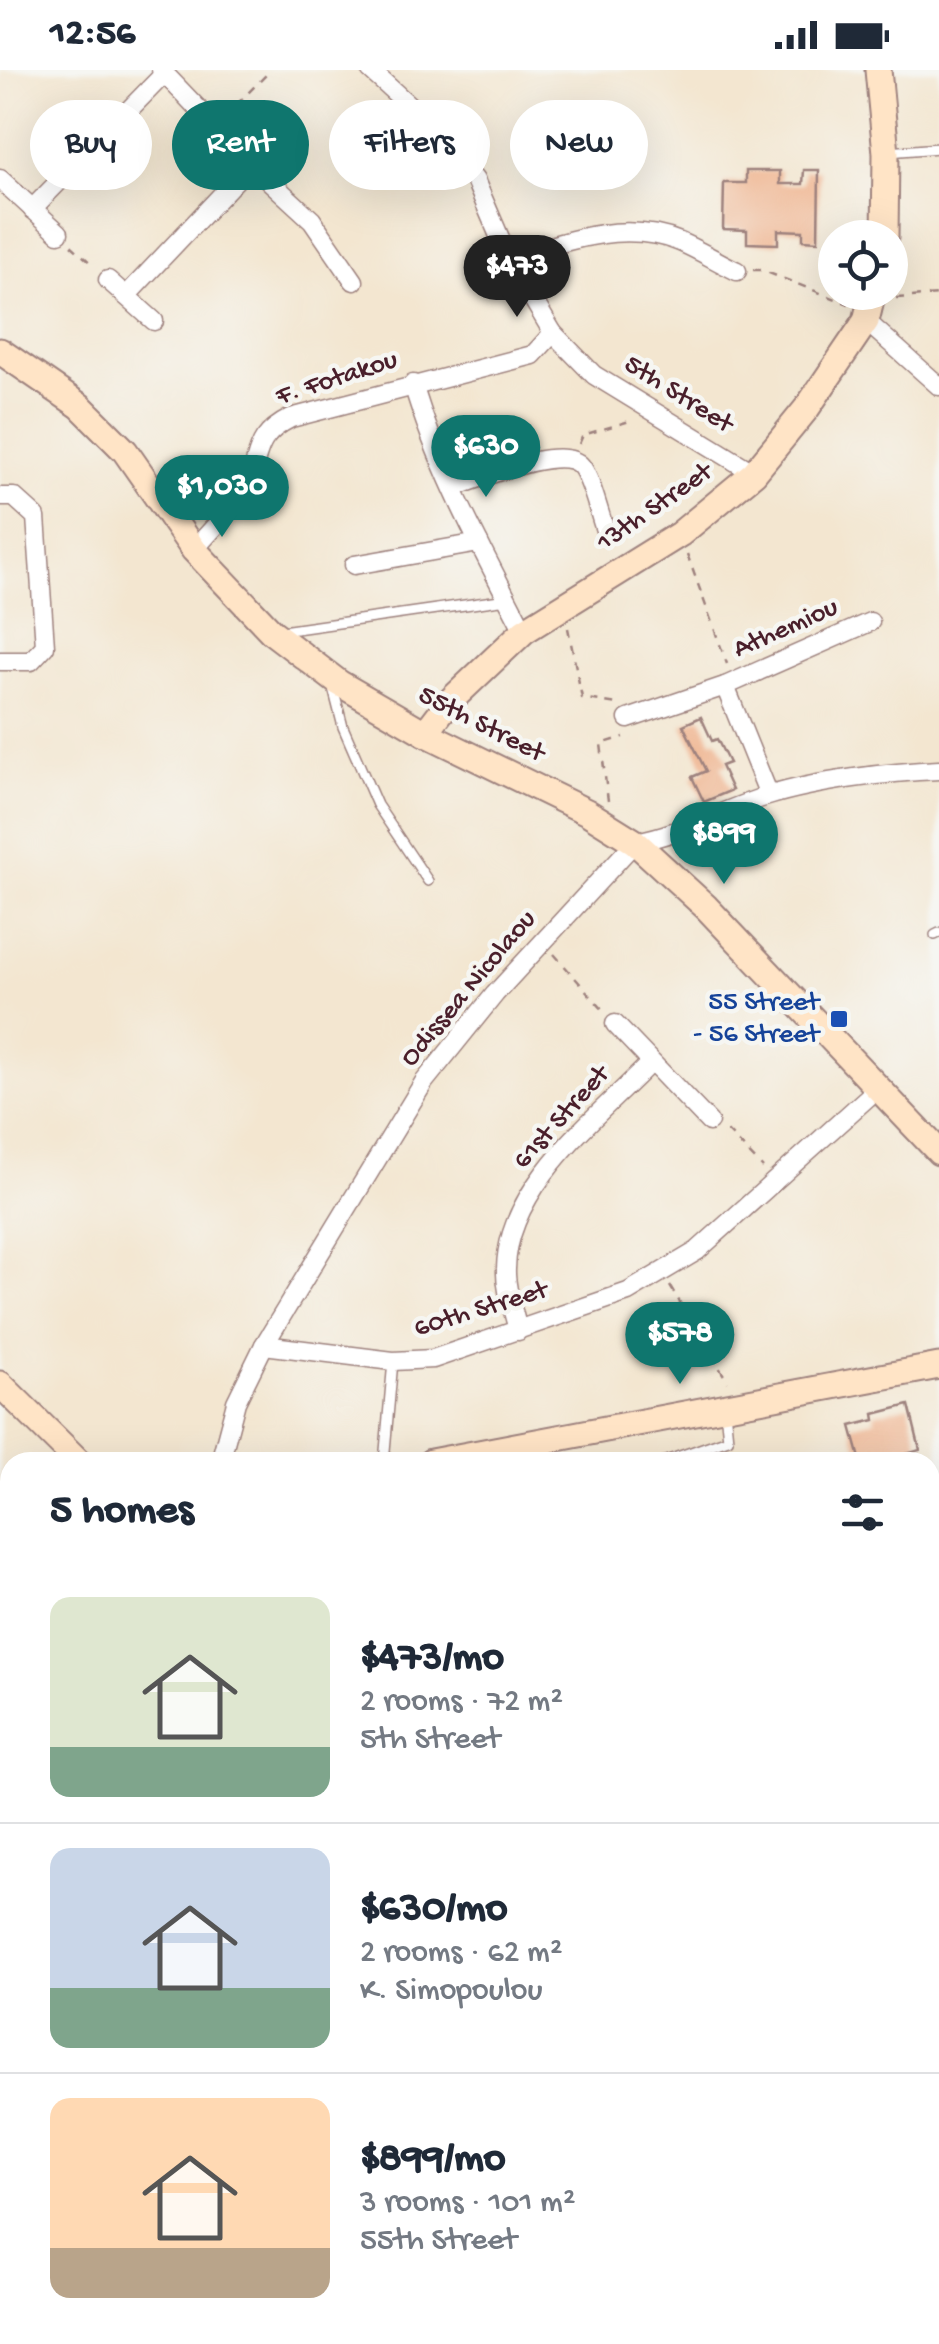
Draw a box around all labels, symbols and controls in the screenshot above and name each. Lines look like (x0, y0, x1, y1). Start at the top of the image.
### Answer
text: 12:56 (50, 13, 135, 57)
chip: Buy (30, 100, 152, 190)
chip: Rent (172, 100, 309, 190)
chip: Filters (329, 100, 490, 190)
chip: New (510, 100, 648, 190)
map controls (818, 220, 908, 310)
button: locate (818, 220, 908, 310)
pin: $473 (458, 235, 576, 320)
text: $473 (486, 248, 548, 286)
street label: F. Fotakou (271, 344, 402, 414)
street label: 5th Street (617, 349, 741, 443)
pin: $630 (427, 415, 545, 500)
text: $630 (453, 428, 519, 466)
pin: $1,030 (141, 455, 303, 540)
street label: 13th Street (590, 455, 721, 560)
text: $1,030 (177, 468, 267, 506)
street label: Athemiou (729, 591, 843, 667)
street label: 55th Street (412, 679, 552, 772)
pin: $899 (665, 802, 783, 887)
text: $899 (692, 815, 756, 853)
street label: Odissea Nicolaou (394, 904, 544, 1074)
place label: 55 Street - 56 Street (693, 987, 822, 1052)
marker: 55 Street - 56 Street (828, 1008, 850, 1030)
street label: 61st Street (507, 1057, 619, 1177)
street label: 60th Street (410, 1273, 554, 1346)
pin: $578 (621, 1302, 739, 1387)
text: $578 (647, 1315, 713, 1353)
icon: filters (835, 1485, 890, 1540)
text: 5 homes (50, 1488, 193, 1537)
text: $473/mo (360, 1635, 504, 1684)
icon: home (130, 1637, 250, 1757)
text: 2 rooms · 72 m² (360, 1684, 563, 1722)
text: 5th Street (360, 1722, 500, 1760)
text: $630/mo (360, 1886, 508, 1935)
icon: home (130, 1888, 250, 2008)
text: 2 rooms · 62 m² (360, 1935, 562, 1973)
text: K. Simopoulou (360, 1973, 542, 2011)
text: $899/mo (360, 2136, 506, 2185)
icon: home (130, 2138, 250, 2258)
text: 3 rooms · 101 m² (360, 2185, 575, 2223)
text: 55th Street (360, 2223, 517, 2261)

